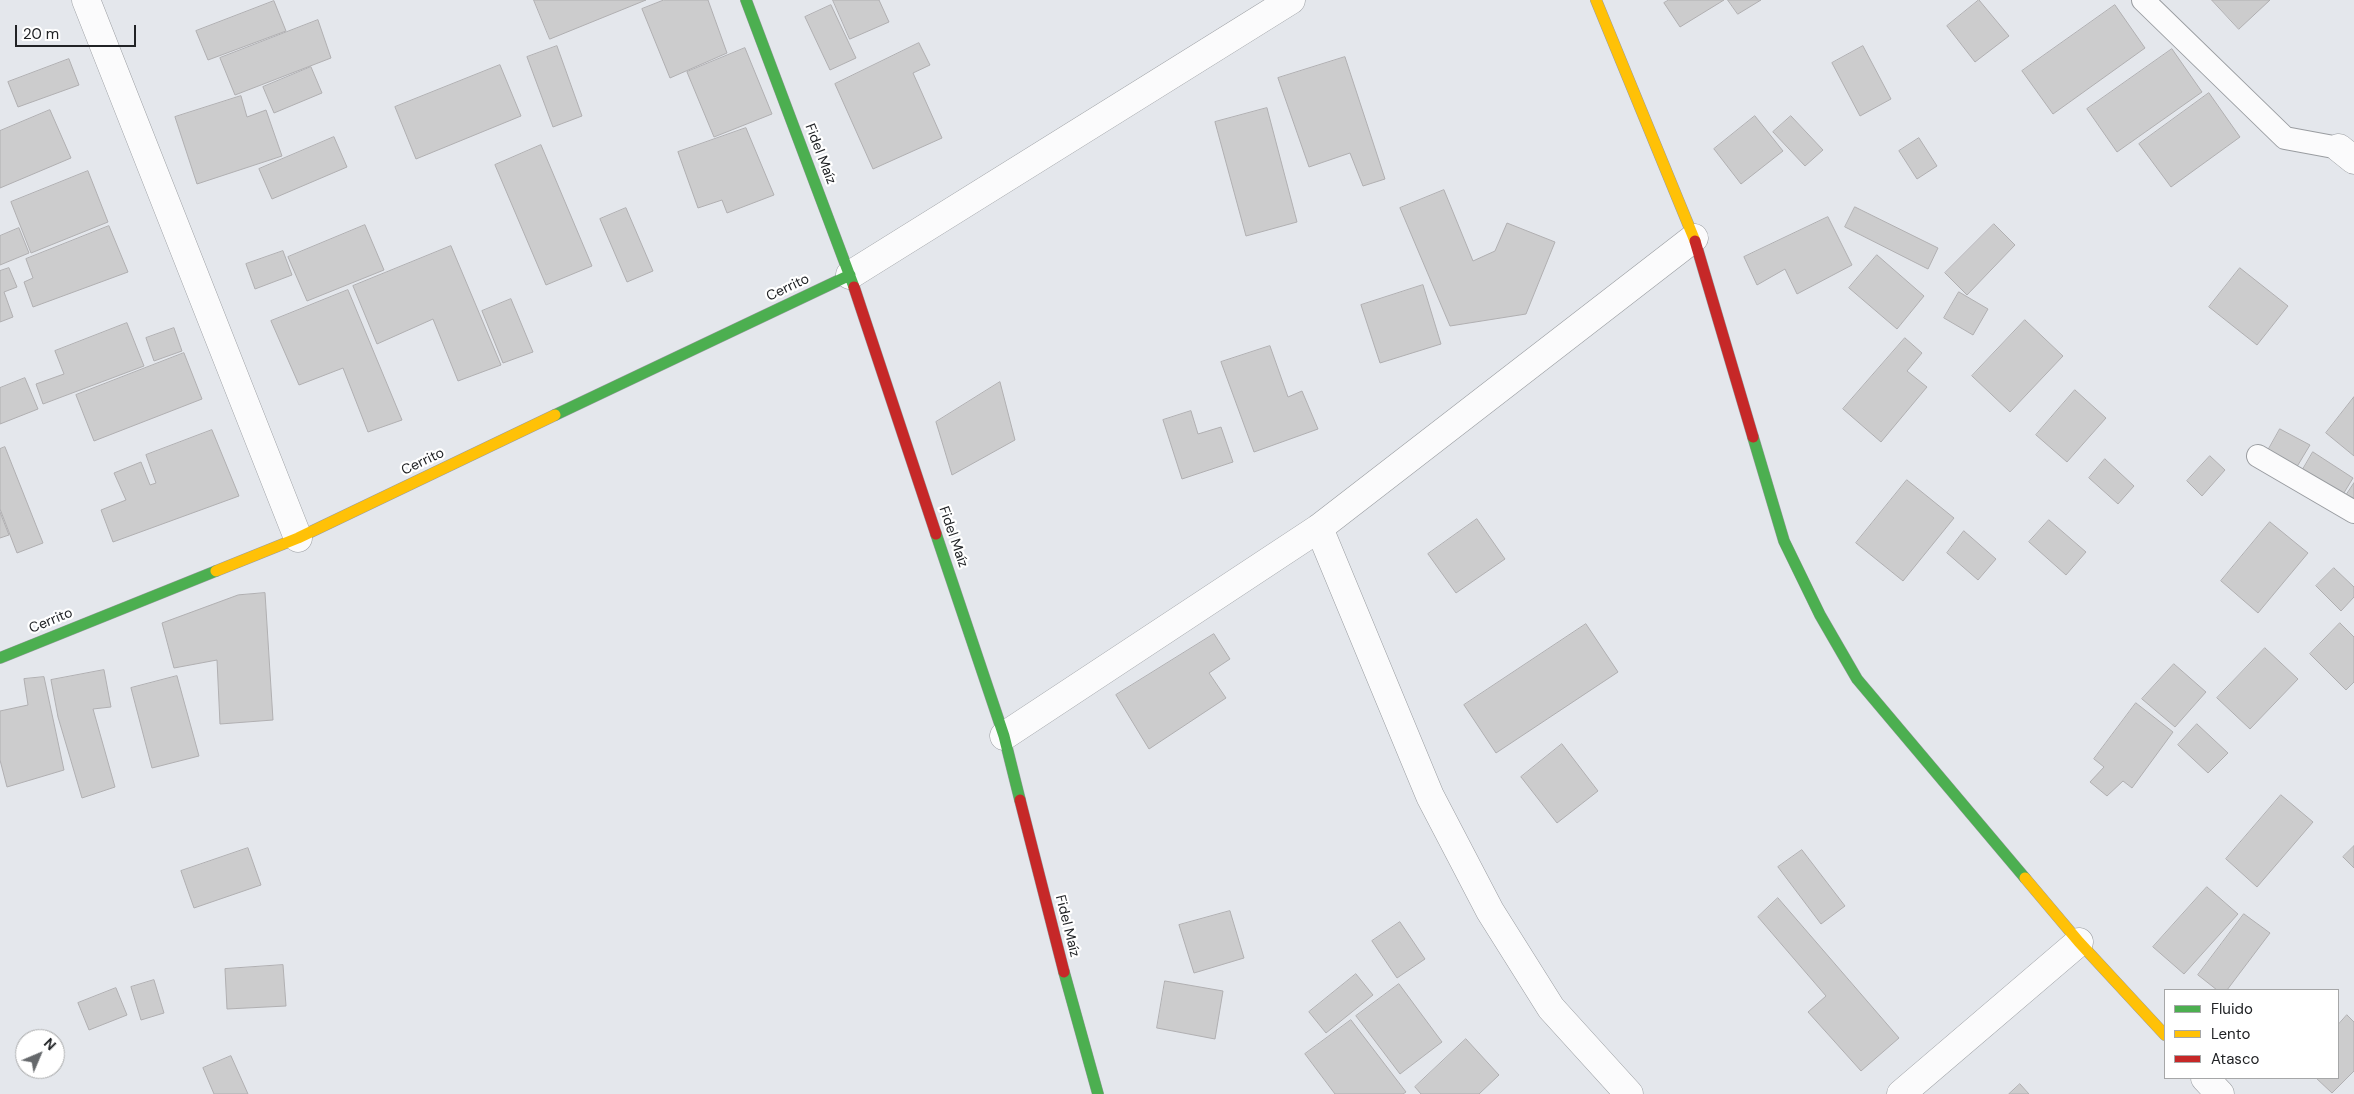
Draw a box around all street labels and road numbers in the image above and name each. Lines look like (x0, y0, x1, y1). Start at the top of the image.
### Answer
street label: Fidel Maíz (801, 121, 839, 187)
street label: Cerrito (764, 271, 812, 305)
street label: Cerrito (399, 445, 447, 479)
street label: Fidel Maíz (935, 504, 971, 570)
street label: Cerrito (27, 605, 75, 637)
street label: Fidel Maíz (1051, 893, 1083, 959)

